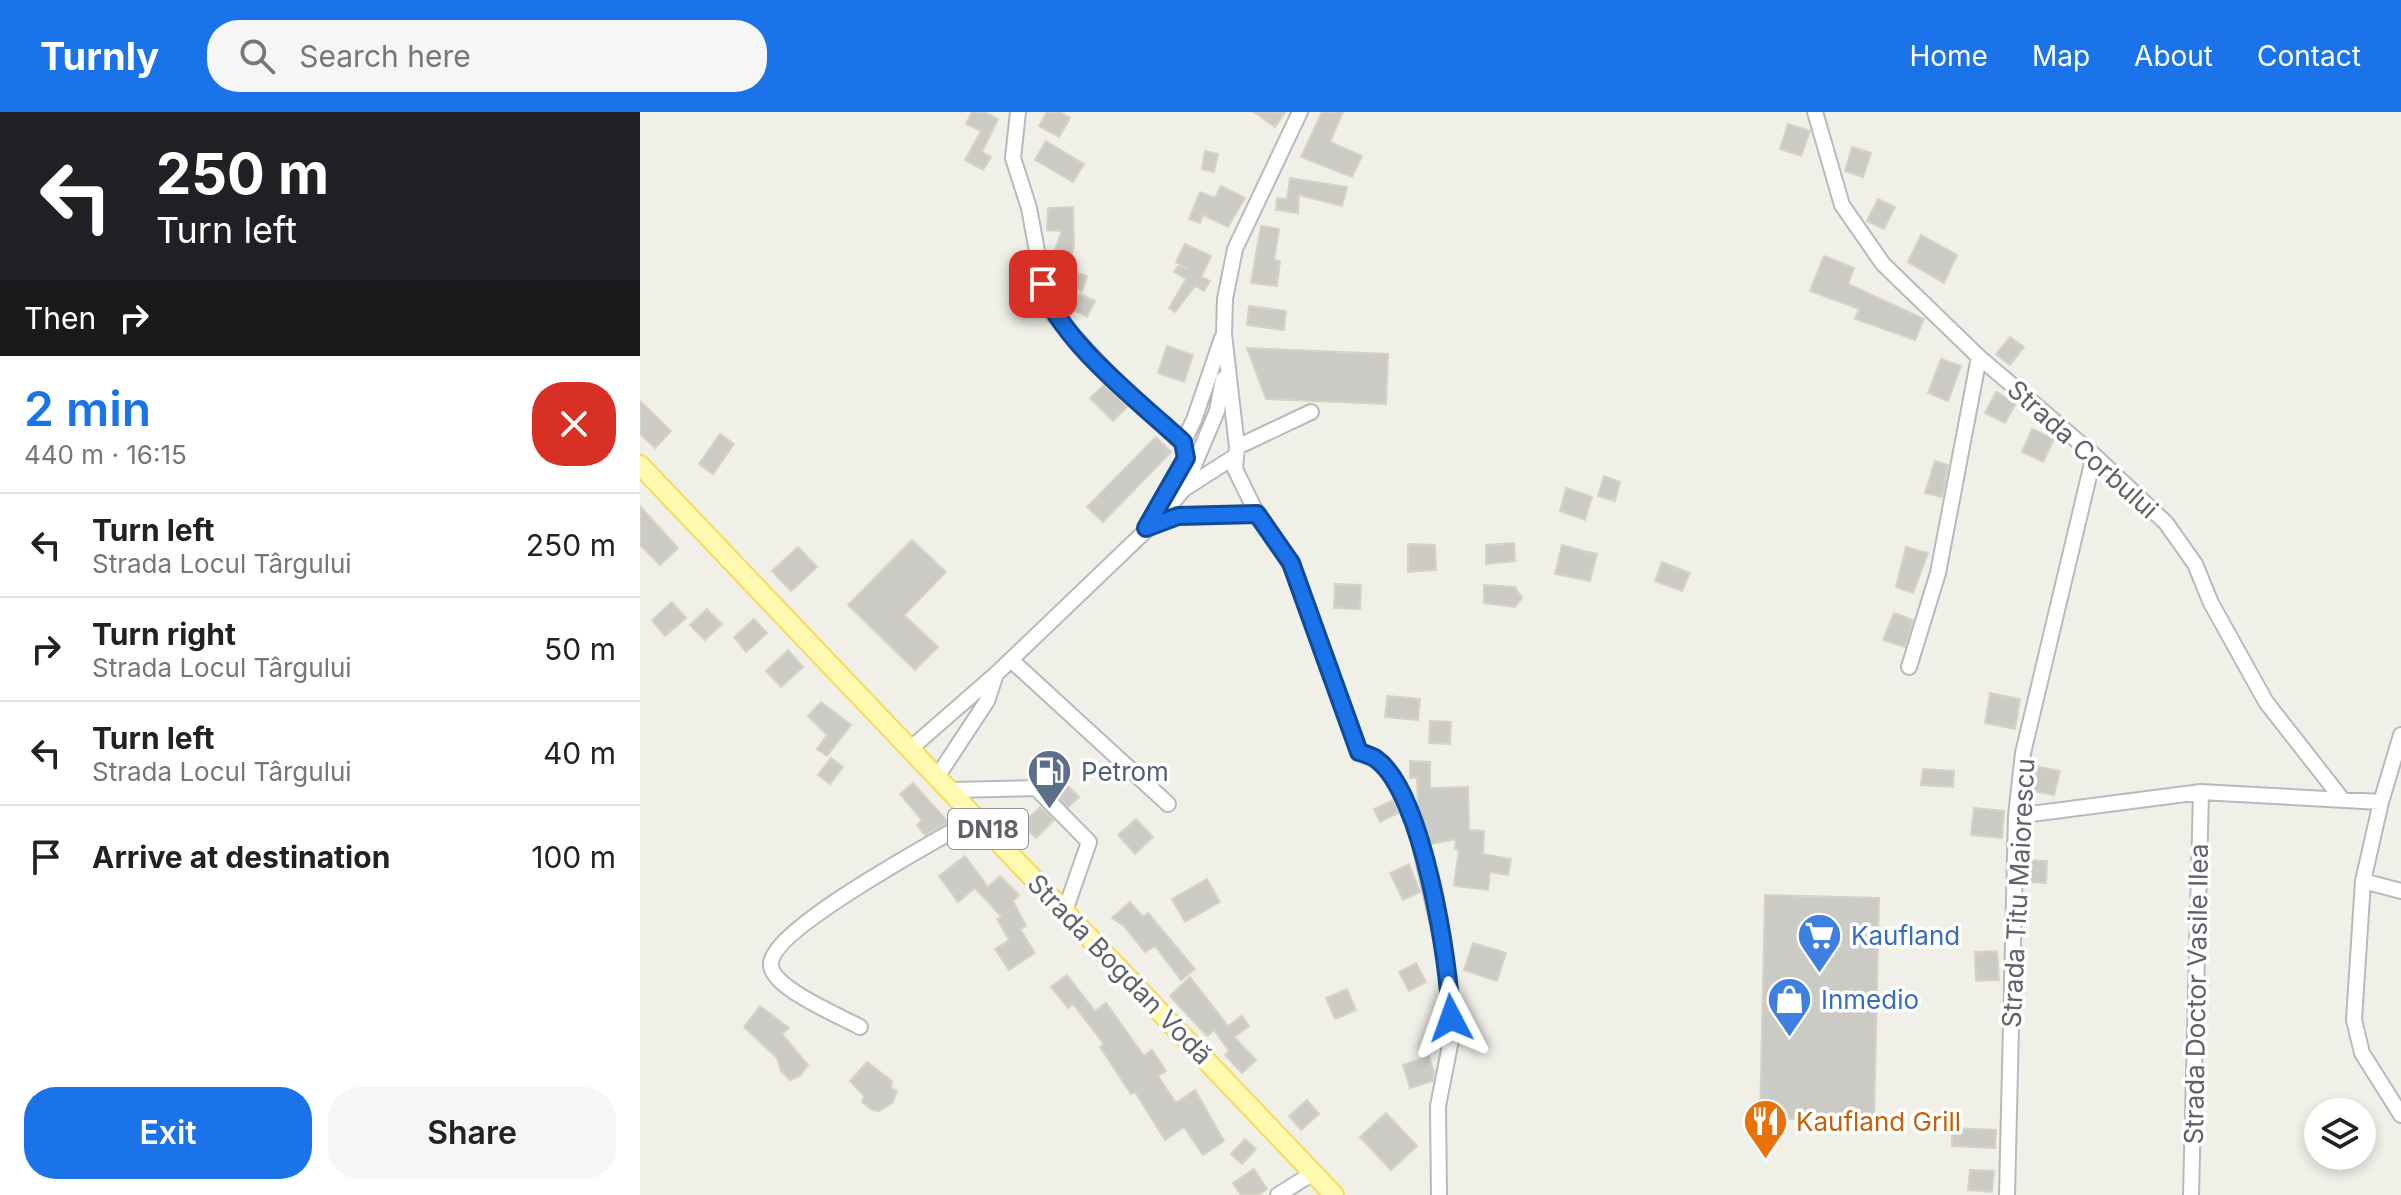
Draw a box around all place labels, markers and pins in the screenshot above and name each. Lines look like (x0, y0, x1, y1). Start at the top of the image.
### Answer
pin (1009, 250, 1077, 318)
fuel station icon: Petrom (1026, 747, 1074, 810)
place label: Petrom (1081, 756, 1169, 787)
supermarket icon: Kaufland (1796, 911, 1844, 974)
place label: Kaufland (1851, 920, 1960, 951)
shop icon: Inmedio (1766, 975, 1814, 1038)
place label: Inmedio (1821, 984, 1919, 1015)
restaurant icon: Kaufland Grill (1741, 1097, 1789, 1160)
place label: Kaufland Grill (1796, 1106, 1961, 1137)

